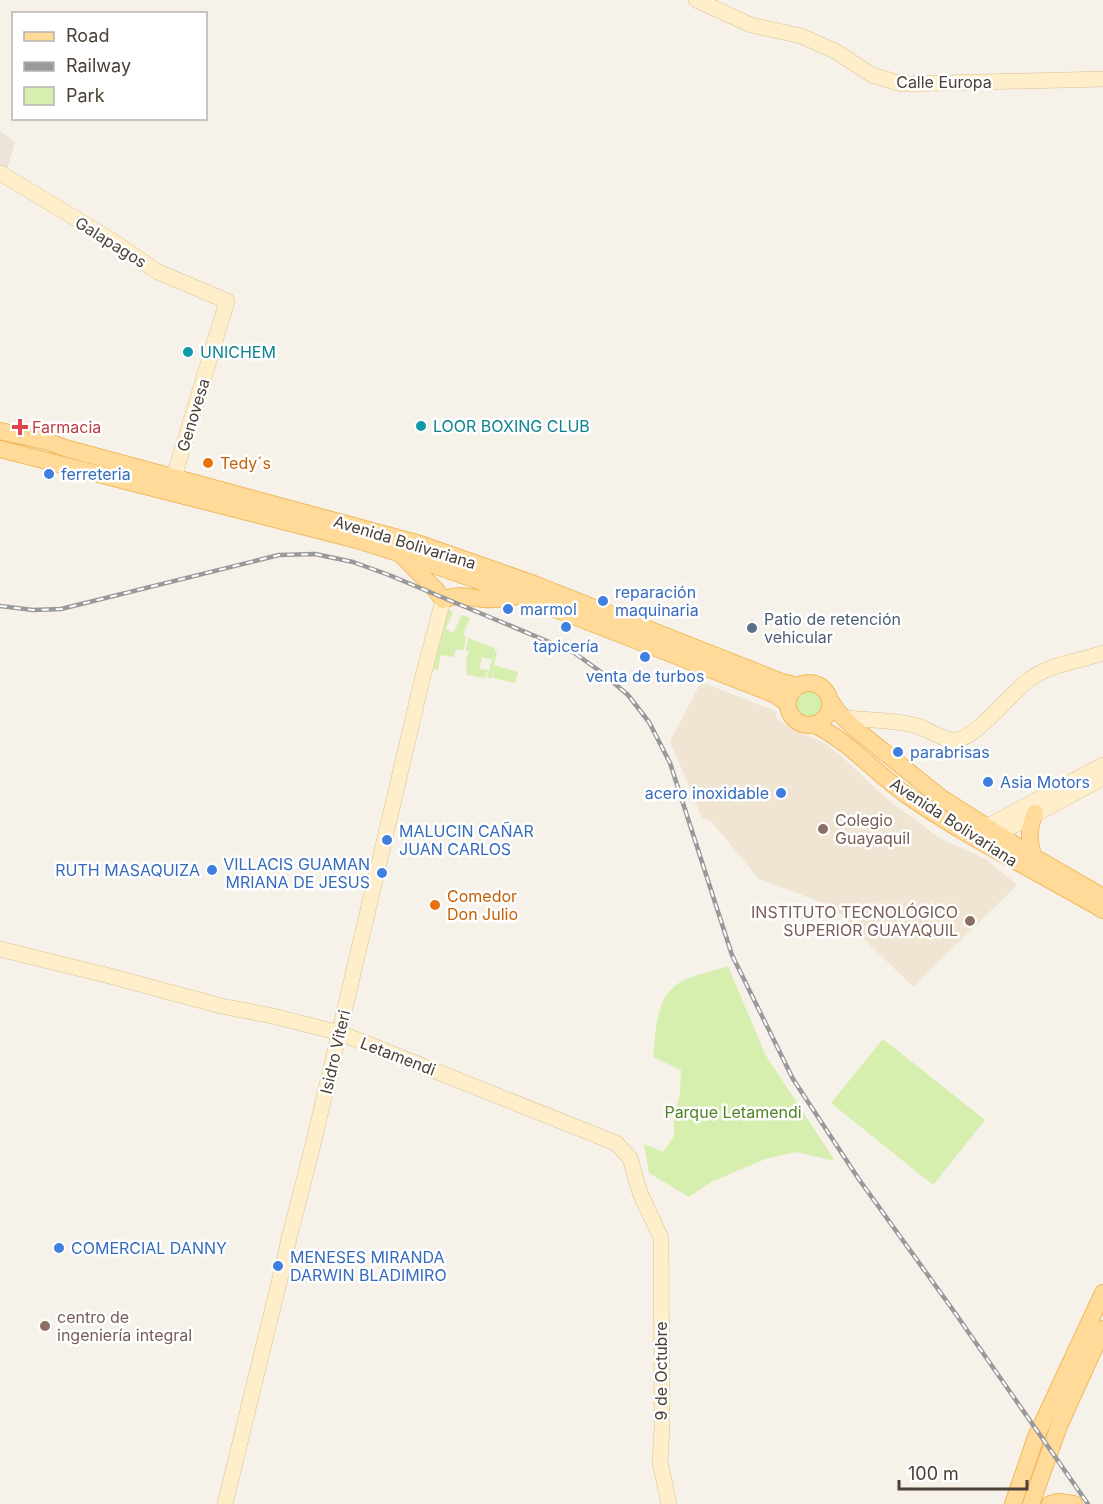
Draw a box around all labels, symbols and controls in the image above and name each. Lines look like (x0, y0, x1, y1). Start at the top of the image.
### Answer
legend (12, 12, 207, 120)
text: Road (66, 25, 109, 46)
text: Railway (66, 55, 131, 76)
street label: Calle Europa (896, 72, 992, 92)
text: Park (66, 85, 105, 106)
street label: Galapagos (72, 212, 150, 272)
place label: UNICHEM (200, 342, 276, 362)
marker: UNICHEM (181, 345, 195, 359)
street label: Genovesa (172, 376, 214, 454)
place label: LOOR BOXING CLUB (433, 416, 590, 436)
place label: Farmacia (32, 417, 101, 437)
marker: LOOR BOXING CLUB (414, 419, 428, 433)
marker: Farmacia (13, 420, 27, 434)
place label: Tedy´s (220, 453, 271, 473)
marker: Tedy´s (201, 456, 215, 470)
place label: ferreteria (61, 464, 131, 484)
marker: ferreteria (42, 467, 56, 481)
street label: Avenida Bolivariana (331, 511, 479, 573)
place label: reparación maquinaria (615, 582, 699, 620)
marker: reparación maquinaria (596, 594, 610, 608)
place label: marmol (520, 599, 577, 619)
marker: marmol (501, 602, 515, 616)
place label: Patio de retención vehicular (764, 609, 901, 647)
marker: tapicería (559, 620, 573, 634)
marker: Patio de retención vehicular (745, 621, 759, 635)
place label: tapicería (533, 636, 599, 656)
marker: venta de turbos (638, 650, 652, 664)
place label: venta de turbos (586, 666, 704, 686)
place label: parabrisas (910, 742, 990, 762)
marker: parabrisas (891, 745, 905, 759)
place label: Asia Motors (1000, 772, 1090, 792)
street label: Avenida Bolivariana (887, 773, 1021, 871)
marker: Asia Motors (981, 775, 995, 789)
place label: acero inoxidable (645, 783, 769, 803)
marker: acero inoxidable (774, 786, 788, 800)
place label: Colegio Guayaquil (835, 810, 910, 848)
place label: MALUCIN CAÑAR JUAN CARLOS (399, 821, 534, 859)
marker: Colegio Guayaquil (816, 822, 830, 836)
marker: MALUCIN CAÑAR JUAN CARLOS (380, 833, 394, 847)
place label: VILLACIS GUAMAN MRIANA DE JESUS (223, 854, 370, 892)
place label: RUTH MASAQUIZA (55, 860, 200, 880)
marker: RUTH MASAQUIZA (205, 863, 219, 877)
marker: VILLACIS GUAMAN MRIANA DE JESUS (375, 866, 389, 880)
place label: Comedor Don Julio (447, 886, 518, 924)
marker: Comedor Don Julio (428, 898, 442, 912)
place label: INSTITUTO TECNOLÓGICO SUPERIOR GUAYAQUIL (751, 902, 958, 940)
marker: INSTITUTO TECNOLÓGICO SUPERIOR GUAYAQUIL (963, 914, 977, 928)
street label: Isidro Viteri (316, 1008, 354, 1096)
street label: Letamendi (357, 1032, 439, 1080)
park label: Parque Letamendi (664, 1102, 802, 1122)
place label: COMERCIAL DANNY (71, 1238, 227, 1258)
marker: COMERCIAL DANNY (52, 1241, 66, 1255)
place label: MENESES MIRANDA DARWIN BLADIMIRO (290, 1247, 447, 1285)
marker: MENESES MIRANDA DARWIN BLADIMIRO (271, 1259, 285, 1273)
place label: centro de ingeniería integral (57, 1307, 192, 1345)
marker: centro de ingeniería integral (38, 1319, 52, 1333)
street label: 9 de Octubre (651, 1322, 671, 1421)
scale bar (899, 1453, 1026, 1491)
text: 100 m (908, 1463, 959, 1484)

